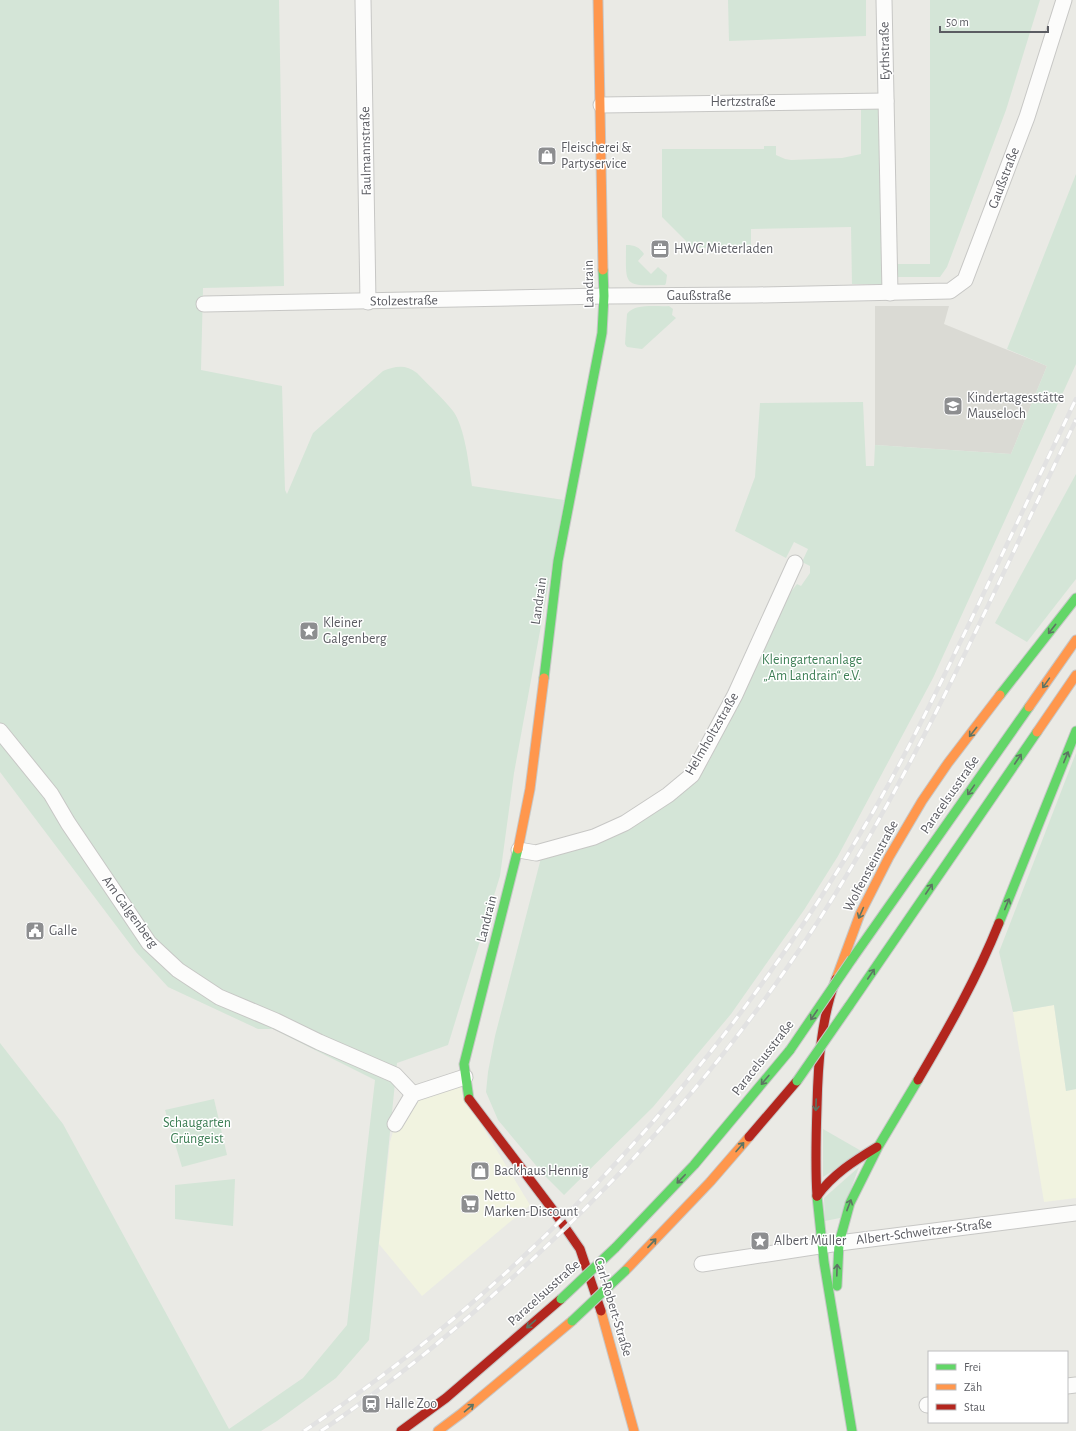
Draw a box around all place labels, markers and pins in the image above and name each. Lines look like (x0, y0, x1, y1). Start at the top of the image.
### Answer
place label: Fleischerei & Partyservice (561, 141, 631, 171)
shop icon: Fleischerei & Partyservice (536, 145, 558, 167)
office icon: HWG Mieterladen (649, 238, 671, 260)
place label: HWG Mieterladen (674, 242, 773, 256)
place label: Kindertagesstätte Mauseloch (967, 391, 1064, 421)
school or university icon: Kindertagesstätte Mauseloch (942, 395, 964, 417)
place label: Kleiner Galgenberg (323, 616, 387, 646)
place icon: Kleiner Galgenberg (298, 620, 320, 642)
public building icon: Galle (24, 920, 46, 942)
place label: Galle (49, 924, 77, 938)
shop icon: Backhaus Hennig (469, 1160, 491, 1182)
place label: Backhaus Hennig (494, 1164, 589, 1178)
place label: Netto Marken-Discount (484, 1189, 579, 1219)
supermarket icon: Netto Marken-Discount (459, 1193, 481, 1215)
place icon: Albert Müller (749, 1230, 771, 1252)
place label: Albert Müller (774, 1234, 847, 1248)
station icon: Halle Zoo (360, 1393, 382, 1415)
place label: Halle Zoo (385, 1397, 437, 1411)

